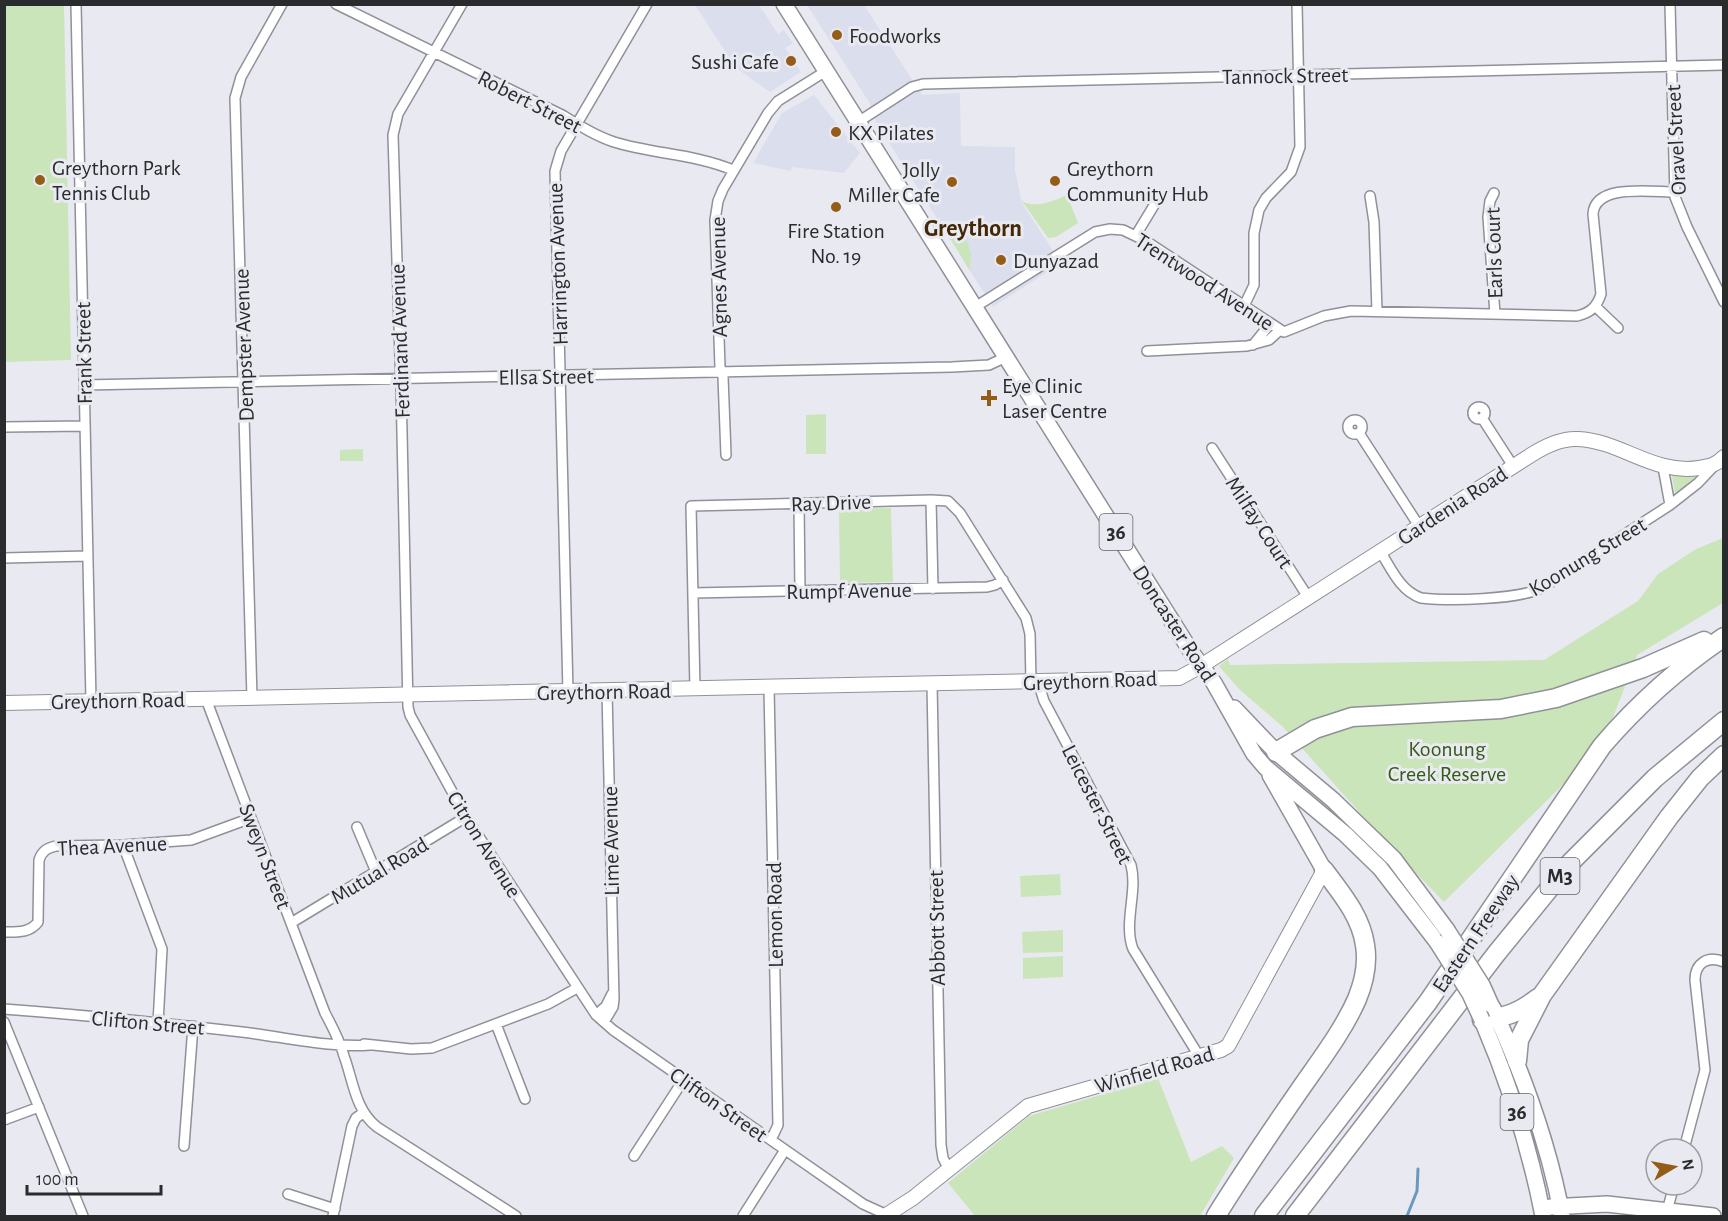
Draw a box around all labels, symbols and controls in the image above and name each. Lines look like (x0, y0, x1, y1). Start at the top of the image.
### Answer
place label: Foodworks (849, 25, 941, 47)
marker: Foodworks (830, 28, 844, 42)
place label: Sushi Cafe (691, 51, 779, 73)
marker: Sushi Cafe (784, 54, 798, 68)
street label: Tannock Street (1222, 64, 1348, 88)
street label: Robert Street (474, 66, 585, 137)
street label: Oravel Street (1662, 84, 1690, 196)
place label: KX Pilates (848, 122, 934, 144)
marker: KX Pilates (829, 125, 843, 139)
place label: Greythorn Park Tennis Club (52, 157, 180, 204)
place label: Greythorn Community Hub (1067, 158, 1209, 205)
place label: Jolly Miller Cafe (848, 159, 941, 206)
marker: Greythorn Park Tennis Club (33, 173, 47, 187)
marker: Greythorn Community Hub (1048, 174, 1062, 188)
marker: Jolly Miller Cafe (945, 175, 959, 189)
street label: Harrington Avenue (544, 182, 572, 346)
marker: Fire Station No. 19 (829, 200, 843, 214)
street label: Earls Court (1481, 207, 1507, 299)
street label: Agnes Avenue (707, 216, 731, 338)
district label: Greythorn (924, 217, 1022, 241)
place label: Fire Station No. 19 (787, 220, 885, 267)
street label: Trentwood Avenue (1131, 229, 1278, 335)
place label: Dunyazad (1013, 250, 1099, 272)
marker: Dunyazad (994, 253, 1008, 267)
street label: Ferdinand Avenue (386, 263, 414, 419)
street label: Dempster Avenue (230, 268, 258, 422)
street label: Frank Street (72, 302, 96, 404)
street label: Ellsa Street (498, 365, 594, 389)
place label: Eye Clinic Laser Centre (1002, 375, 1107, 422)
marker: Eye Clinic Laser Centre (980, 389, 998, 407)
street label: Gardenia Road (1394, 462, 1511, 549)
street label: Milfay Court (1222, 473, 1297, 572)
street label: Ray Drive (790, 491, 872, 515)
street label: Koonung Street (1525, 513, 1650, 600)
road number: 36 (1100, 514, 1132, 550)
street label: Doncaster Road (1128, 561, 1220, 686)
street label: Rumpf Avenue (786, 579, 912, 603)
street label: Greythorn Road (1023, 668, 1158, 694)
street label: Greythorn Road (537, 680, 671, 704)
street label: Greythorn Road (51, 689, 185, 713)
park label: Koonung Creek Reserve (1388, 738, 1506, 785)
street label: Leicester Street (1058, 741, 1137, 868)
street label: Lime Avenue (599, 786, 623, 896)
street label: Citron Avenue (443, 788, 525, 901)
street label: Sweyn Street (235, 801, 295, 912)
street label: Thea Avenue (57, 832, 168, 860)
street label: Mutual Road (327, 833, 432, 908)
road number: M3 (1540, 858, 1580, 894)
street label: Lemon Road (763, 862, 787, 968)
street label: Abbott Street (925, 870, 949, 986)
street label: Eastern Freeway (1428, 870, 1524, 997)
street label: Clifton Street (91, 1007, 205, 1039)
street label: Winfield Road (1092, 1042, 1216, 1097)
street label: Clifton Street (666, 1063, 771, 1146)
road number: 36 (1500, 1094, 1534, 1130)
north arrow (1644, 1137, 1704, 1197)
scale bar (27, 1158, 160, 1196)
text: N (1679, 1158, 1697, 1171)
text: 100 m (36, 1171, 79, 1189)

